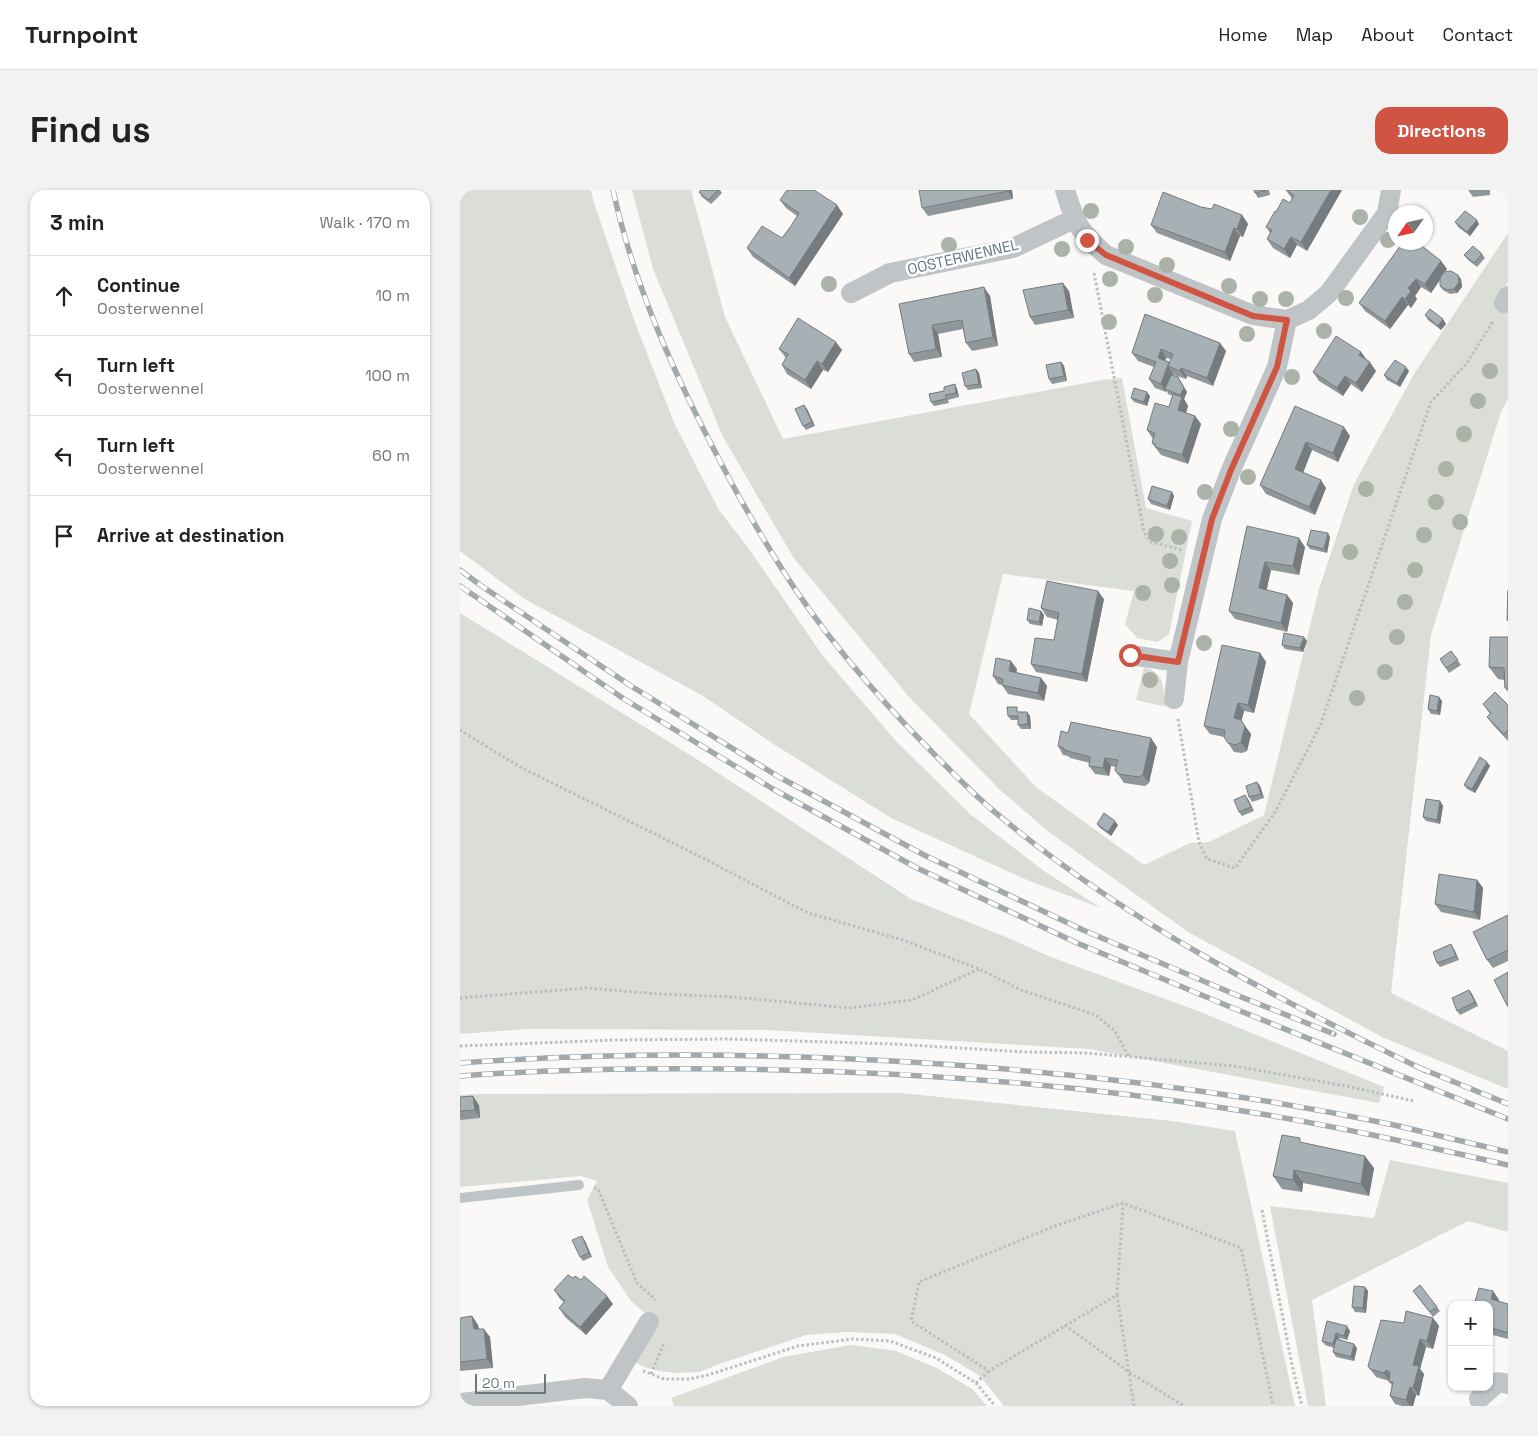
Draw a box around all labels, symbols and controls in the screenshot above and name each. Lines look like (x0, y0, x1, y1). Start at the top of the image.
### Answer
text: Turnpoint (25, 19, 138, 50)
text: Home (1219, 23, 1268, 46)
text: Map (1296, 23, 1333, 46)
text: About (1361, 23, 1415, 46)
text: Contact (1443, 23, 1513, 46)
button: Directions (1375, 107, 1508, 154)
text: Find us (30, 108, 151, 152)
north arrow (1388, 205, 1433, 250)
text: 3 min (50, 209, 105, 236)
text: Walk · 170 m (320, 212, 410, 233)
route end (1076, 229, 1099, 252)
street label: OOSTERWENNEL (905, 234, 1020, 279)
text: Continue (97, 273, 180, 298)
icon: ahead (50, 282, 78, 310)
text: 10 m (375, 285, 410, 306)
text: Oosterwennel (97, 298, 204, 319)
text: Turn left (97, 353, 175, 378)
icon: left (50, 362, 78, 390)
text: 100 m (365, 365, 410, 386)
text: Oosterwennel (97, 378, 204, 399)
text: Turn left (97, 433, 175, 458)
icon: left (50, 442, 78, 470)
text: 60 m (372, 445, 410, 466)
text: Oosterwennel (97, 458, 204, 479)
icon: arrive (50, 522, 78, 550)
text: Arrive at destination (97, 523, 285, 548)
route start (1119, 644, 1142, 667)
map controls (1448, 1301, 1493, 1391)
button: + (1448, 1301, 1493, 1346)
button: − (1448, 1346, 1493, 1391)
scale bar (475, 1371, 546, 1394)
text: 20 m (482, 1374, 515, 1392)

